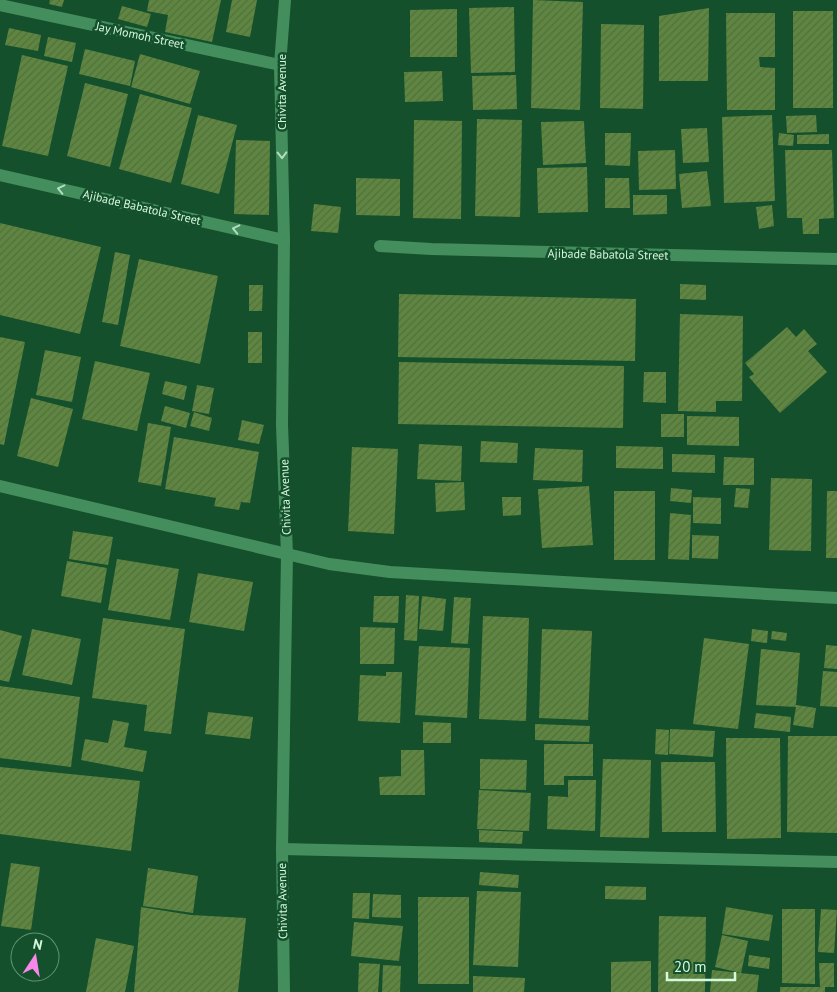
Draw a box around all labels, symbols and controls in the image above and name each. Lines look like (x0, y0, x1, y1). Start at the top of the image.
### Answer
street label: Jay Momoh Street (93, 18, 186, 52)
street label: Chivita Avenue (274, 54, 289, 130)
one-way arrow (277, 152, 287, 159)
one-way arrow (57, 184, 65, 195)
street label: Ajibade Babatola Street (82, 186, 202, 228)
one-way arrow (232, 224, 241, 235)
street label: Ajibade Babatola Street (548, 245, 668, 263)
street label: Chivita Avenue (276, 459, 294, 535)
street label: Chivita Avenue (274, 863, 290, 939)
north arrow (10, 932, 60, 982)
text: N (31, 935, 44, 954)
scale bar (667, 950, 734, 982)
text: 20 m (674, 957, 707, 976)

